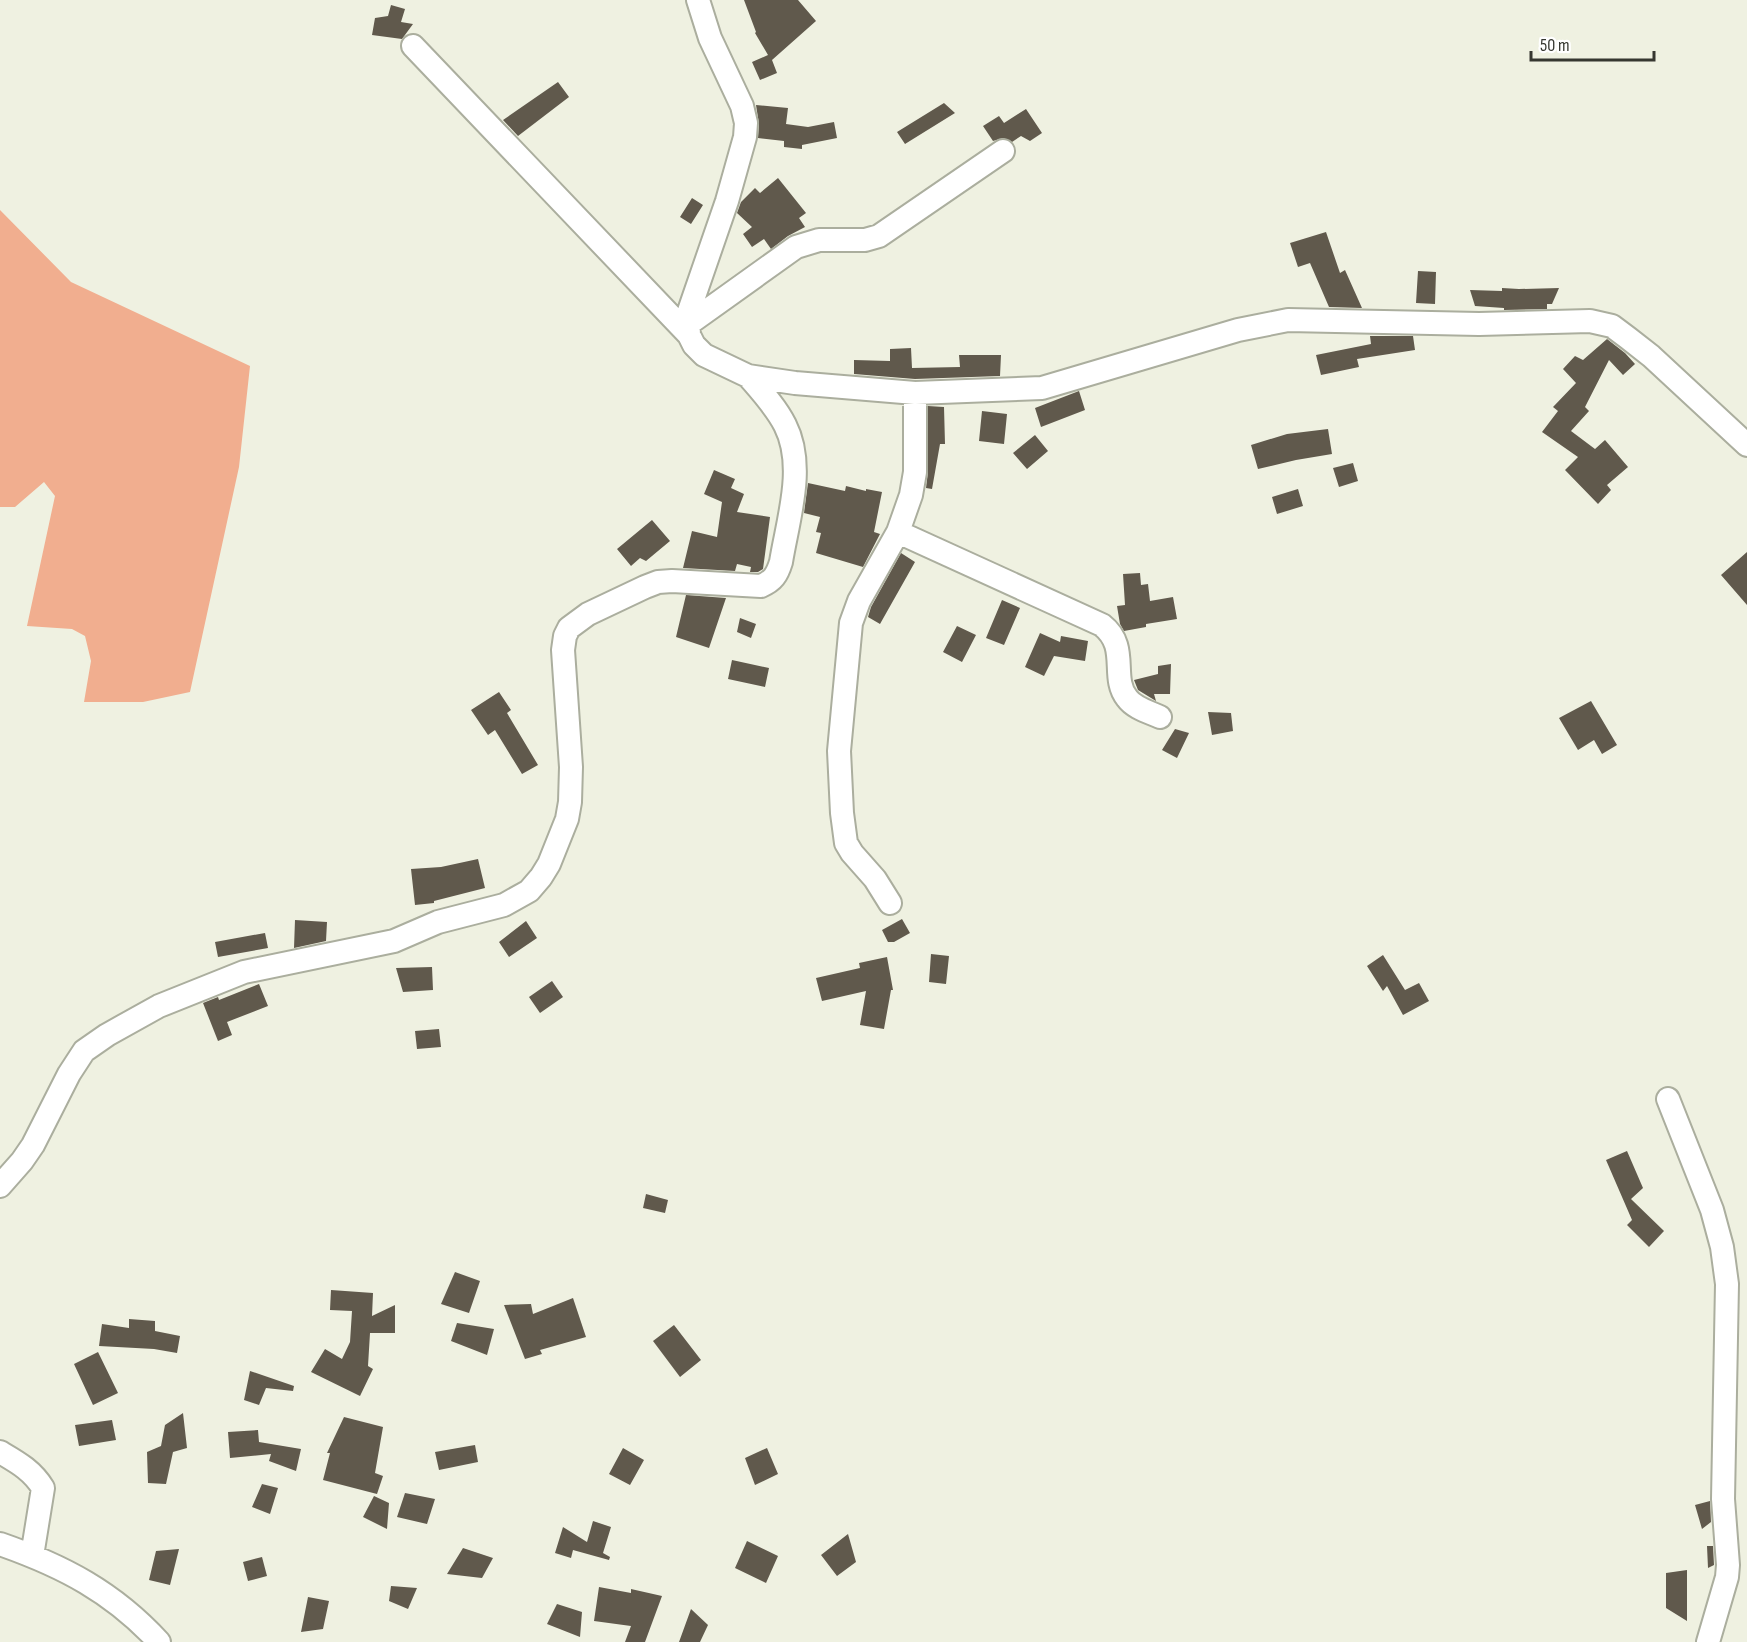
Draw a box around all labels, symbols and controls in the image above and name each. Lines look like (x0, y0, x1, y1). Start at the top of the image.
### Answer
scale bar (1531, 24, 1654, 62)
text: 50 m (1540, 35, 1570, 56)

